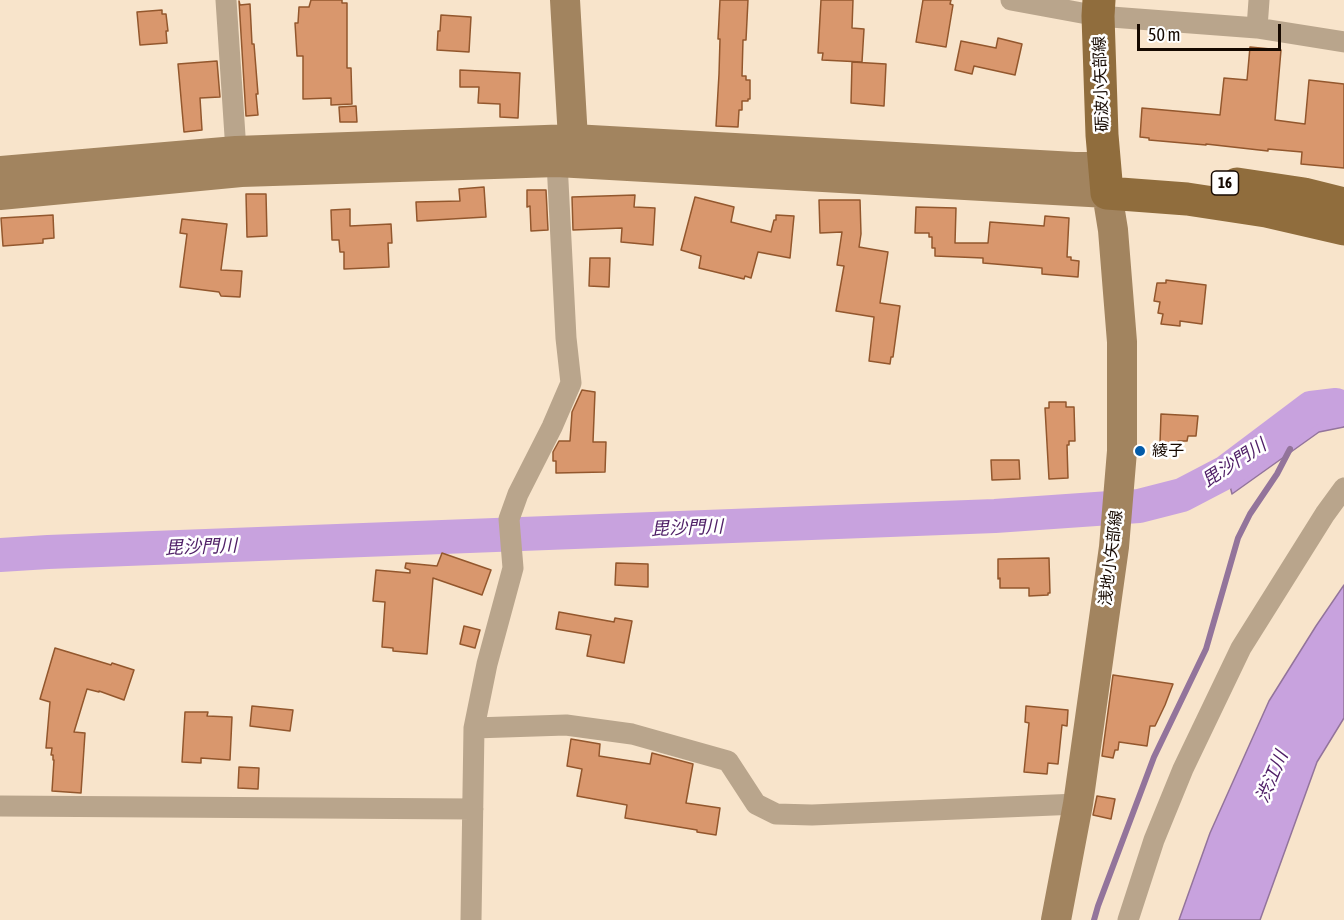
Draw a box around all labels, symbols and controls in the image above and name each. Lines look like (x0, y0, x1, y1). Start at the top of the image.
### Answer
scale bar (1140, 12, 1284, 50)
text: 50 m (1148, 24, 1180, 45)
street label: 砺波小矢部線 (1090, 36, 1112, 132)
road number: 16 (1212, 171, 1238, 195)
water label: 毘沙門川 (1198, 434, 1270, 492)
place label: 綾子 (1152, 441, 1184, 461)
marker: 綾子 (1133, 444, 1147, 458)
street label: 浅地小矢部線 (1096, 509, 1126, 607)
water label: 毘沙門川 (651, 516, 723, 540)
water label: 毘沙門川 (165, 535, 237, 559)
water label: 渋江川 (1252, 748, 1292, 806)

